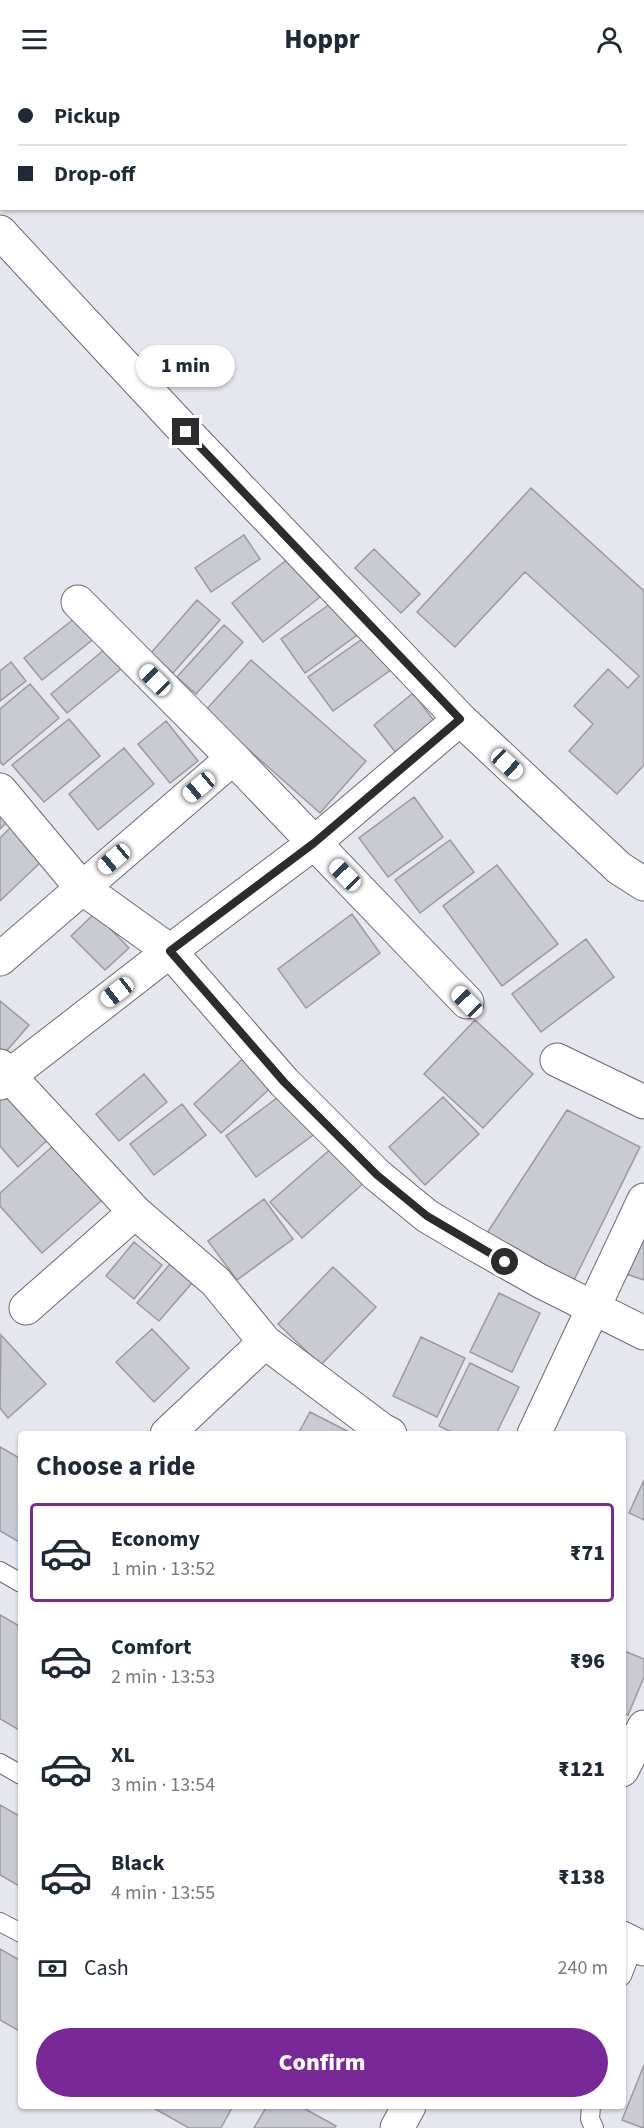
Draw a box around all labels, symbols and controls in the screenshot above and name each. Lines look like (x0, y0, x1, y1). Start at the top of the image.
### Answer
text: Hoppr (284, 20, 360, 59)
icon: menu (18, 23, 51, 56)
icon: person (593, 23, 626, 56)
text: Pickup (54, 100, 120, 132)
text: Drop-off (54, 158, 135, 190)
callout: 1 min (136, 345, 236, 387)
text: 1 min (161, 352, 210, 380)
route end (172, 418, 199, 445)
car (136, 661, 174, 699)
car (488, 745, 526, 783)
car (179, 769, 219, 805)
car (94, 841, 134, 877)
car (326, 856, 364, 894)
car (97, 974, 137, 1010)
car (448, 983, 486, 1021)
route start (491, 1248, 518, 1275)
text: Choose a ride (36, 1447, 196, 1486)
text: Economy (111, 1523, 200, 1555)
icon: car (39, 1526, 93, 1580)
text: ₹71 (570, 1537, 605, 1569)
text: 1 min · 13:52 (111, 1555, 215, 1583)
text: Comfort (111, 1631, 192, 1663)
icon: car (39, 1634, 93, 1688)
text: ₹96 (570, 1645, 605, 1677)
text: 2 min · 13:53 (111, 1663, 215, 1691)
text: XL (111, 1739, 135, 1771)
icon: car (39, 1742, 93, 1796)
text: ₹121 (558, 1753, 605, 1785)
text: 3 min · 13:54 (111, 1771, 215, 1799)
text: Black (111, 1847, 165, 1879)
icon: car (39, 1850, 93, 1904)
text: ₹138 (558, 1861, 605, 1893)
text: 4 min · 13:55 (111, 1879, 215, 1907)
icon: cash (36, 1952, 69, 1985)
text: Cash (84, 1952, 129, 1984)
text: 240 m (558, 1954, 608, 1982)
button: Confirm (36, 2028, 608, 2097)

